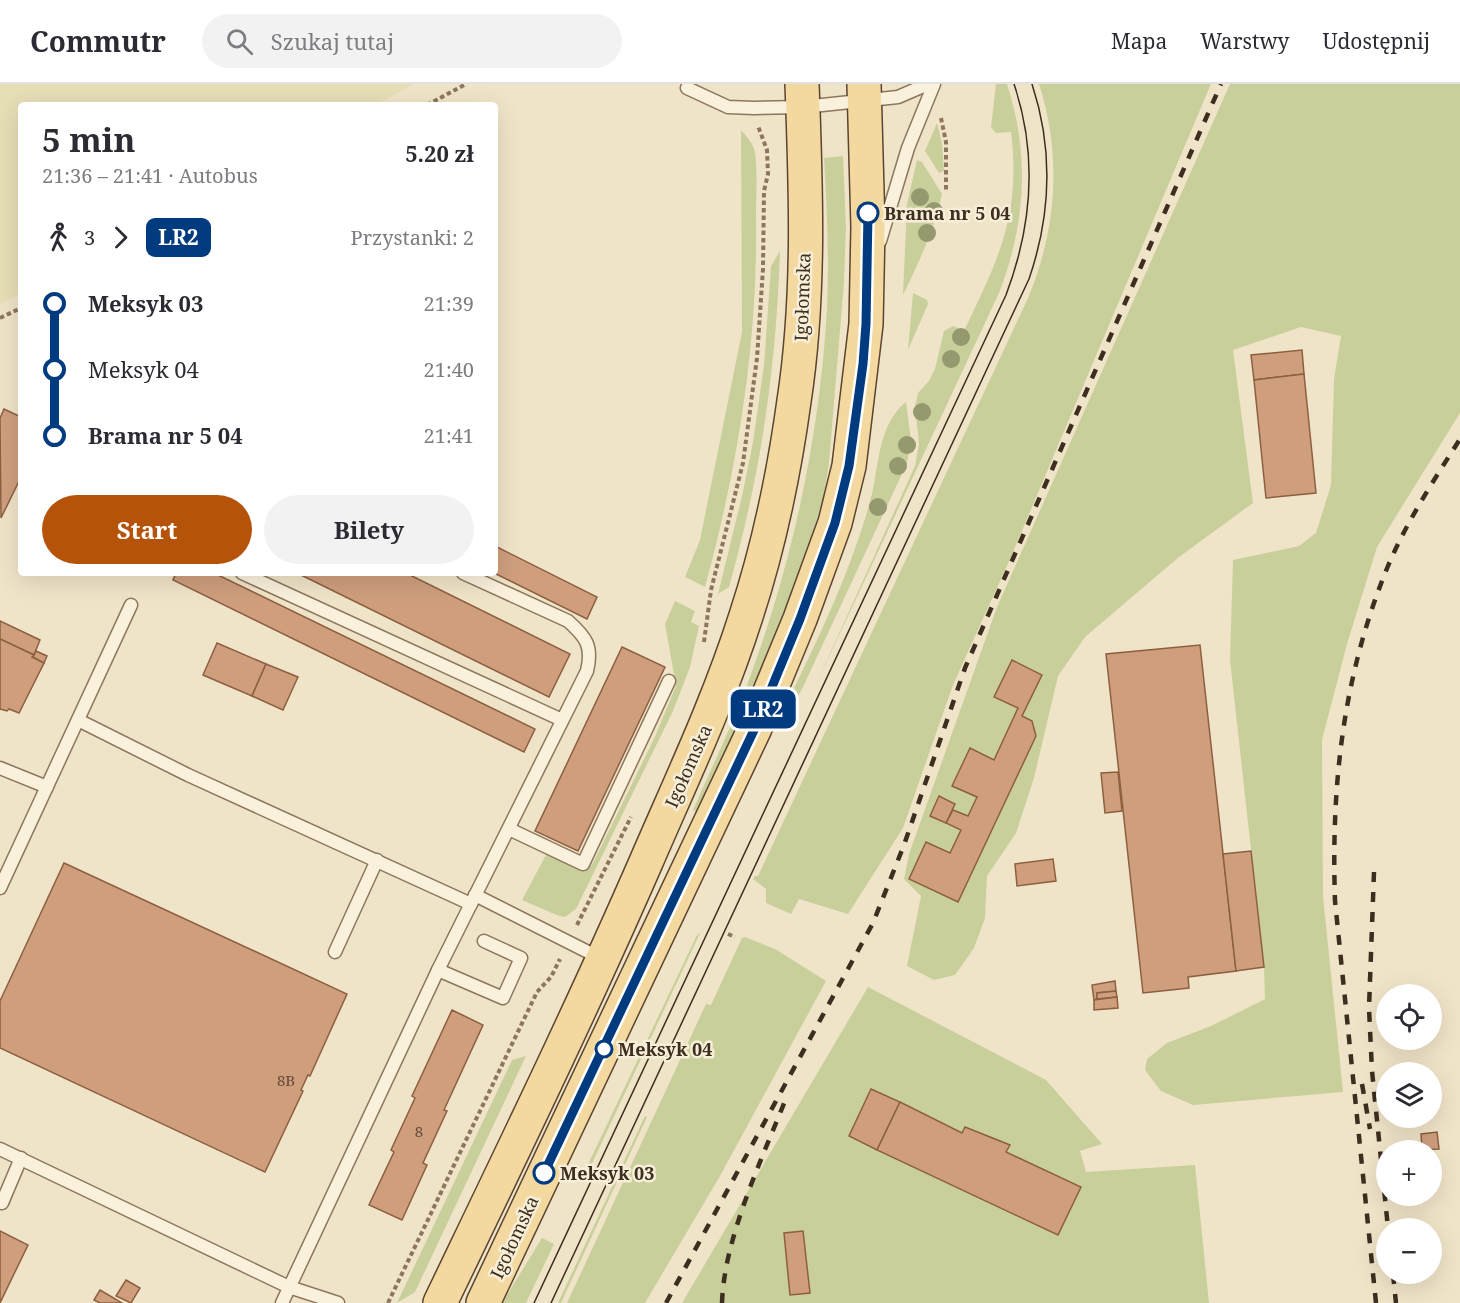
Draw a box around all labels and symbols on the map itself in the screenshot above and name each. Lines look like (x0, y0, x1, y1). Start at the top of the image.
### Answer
place label: Brama nr 5 04 (884, 201, 1010, 225)
marker: Brama nr 5 04 (857, 202, 879, 224)
street label: Igołomska (788, 252, 816, 342)
line badge: LR2 (728, 690, 798, 728)
street label: Igołomska (659, 721, 717, 811)
place label: Meksyk 04 (618, 1037, 712, 1061)
marker: Meksyk 04 (595, 1040, 613, 1058)
house number: 8B (277, 1070, 295, 1090)
house number: 8 (415, 1121, 423, 1141)
place label: Meksyk 03 (560, 1161, 654, 1185)
marker: Meksyk 03 (533, 1162, 555, 1184)
street label: Igołomska (484, 1192, 544, 1282)

